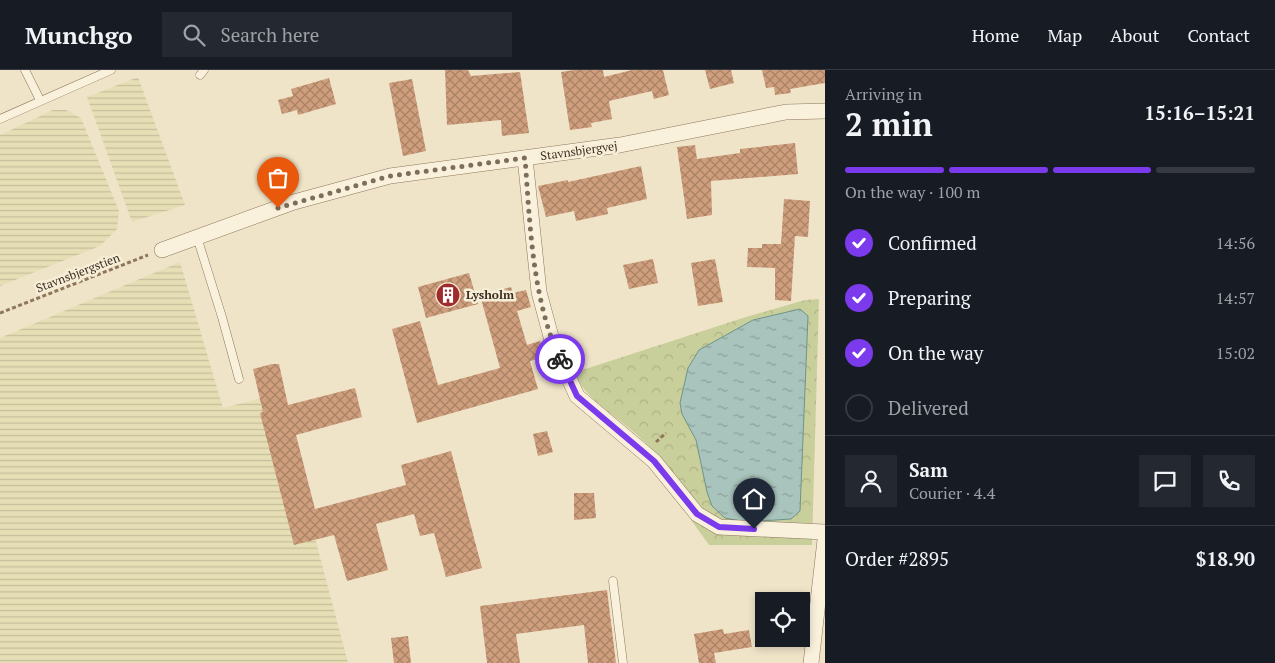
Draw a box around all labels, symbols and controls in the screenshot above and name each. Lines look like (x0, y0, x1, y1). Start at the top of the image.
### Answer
search box (162, 12, 512, 57)
text: Munchgo (25, 19, 132, 51)
icon: search (180, 21, 208, 49)
text: Search here (220, 22, 319, 47)
text: Home (972, 23, 1019, 47)
text: Map (1047, 23, 1082, 47)
text: About (1110, 23, 1159, 47)
text: Contact (1187, 23, 1250, 47)
text: Arriving in (845, 83, 922, 105)
text: 15:16–15:21 (1144, 100, 1255, 125)
text: 2 min (845, 103, 933, 145)
street label: Stavnsbjergvej (539, 138, 618, 163)
pin (257, 157, 299, 208)
icon: bag (264, 164, 292, 192)
text: On the way · 100 m (845, 181, 980, 203)
icon: check (845, 229, 873, 257)
text: Confirmed (888, 230, 977, 255)
text: 14:56 (1216, 232, 1255, 254)
street label: Stavnsbjergstien (34, 250, 122, 295)
building icon: Lysholm (435, 282, 461, 308)
icon: check (845, 284, 873, 312)
text: Preparing (888, 285, 971, 310)
place label: Lysholm (466, 287, 514, 302)
text: 14:57 (1216, 287, 1255, 309)
courier (535, 334, 585, 384)
icon: check (845, 339, 873, 367)
text: On the way (888, 340, 983, 365)
text: 15:02 (1216, 342, 1255, 364)
icon: bike (546, 345, 574, 373)
text: Delivered (888, 395, 969, 420)
button: person (845, 455, 897, 507)
button: chat (1139, 455, 1191, 507)
button: phone (1203, 455, 1255, 507)
text: Sam (909, 457, 948, 482)
pin (733, 478, 775, 529)
text: Courier · 4.4 (909, 482, 995, 504)
icon: home (740, 485, 768, 513)
text: Order #2895 (845, 546, 949, 571)
text: $18.90 (1196, 546, 1255, 571)
map controls (755, 592, 810, 647)
button: locate (755, 592, 810, 647)

